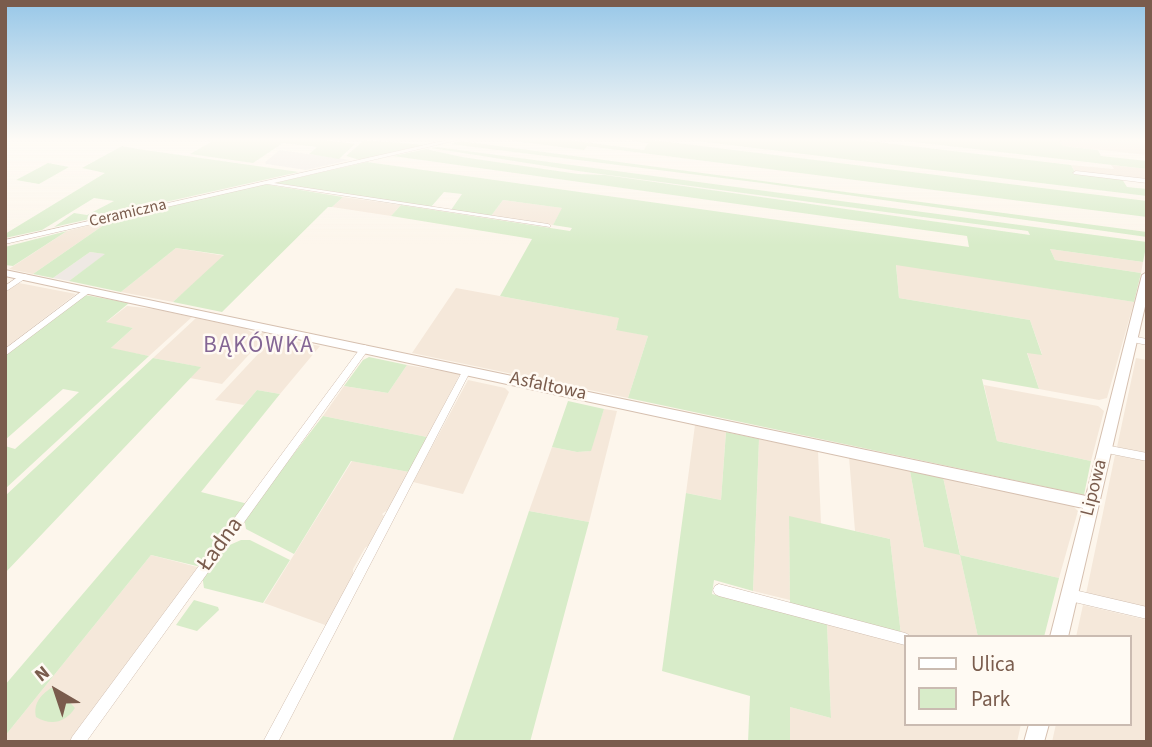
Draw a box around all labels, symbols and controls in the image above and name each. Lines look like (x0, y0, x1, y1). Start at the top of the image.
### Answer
street label: Ceramiczna (88, 196, 168, 232)
district label: BĄKÓWKA (204, 333, 314, 361)
street label: Asfaltowa (508, 368, 588, 406)
street label: Lipowa (1077, 457, 1113, 519)
street label: Ładna (192, 513, 250, 577)
legend (904, 635, 1131, 726)
text: Ulica (971, 649, 1015, 679)
north arrow (21, 656, 91, 726)
text: N (29, 660, 56, 689)
text: Park (971, 684, 1010, 714)

